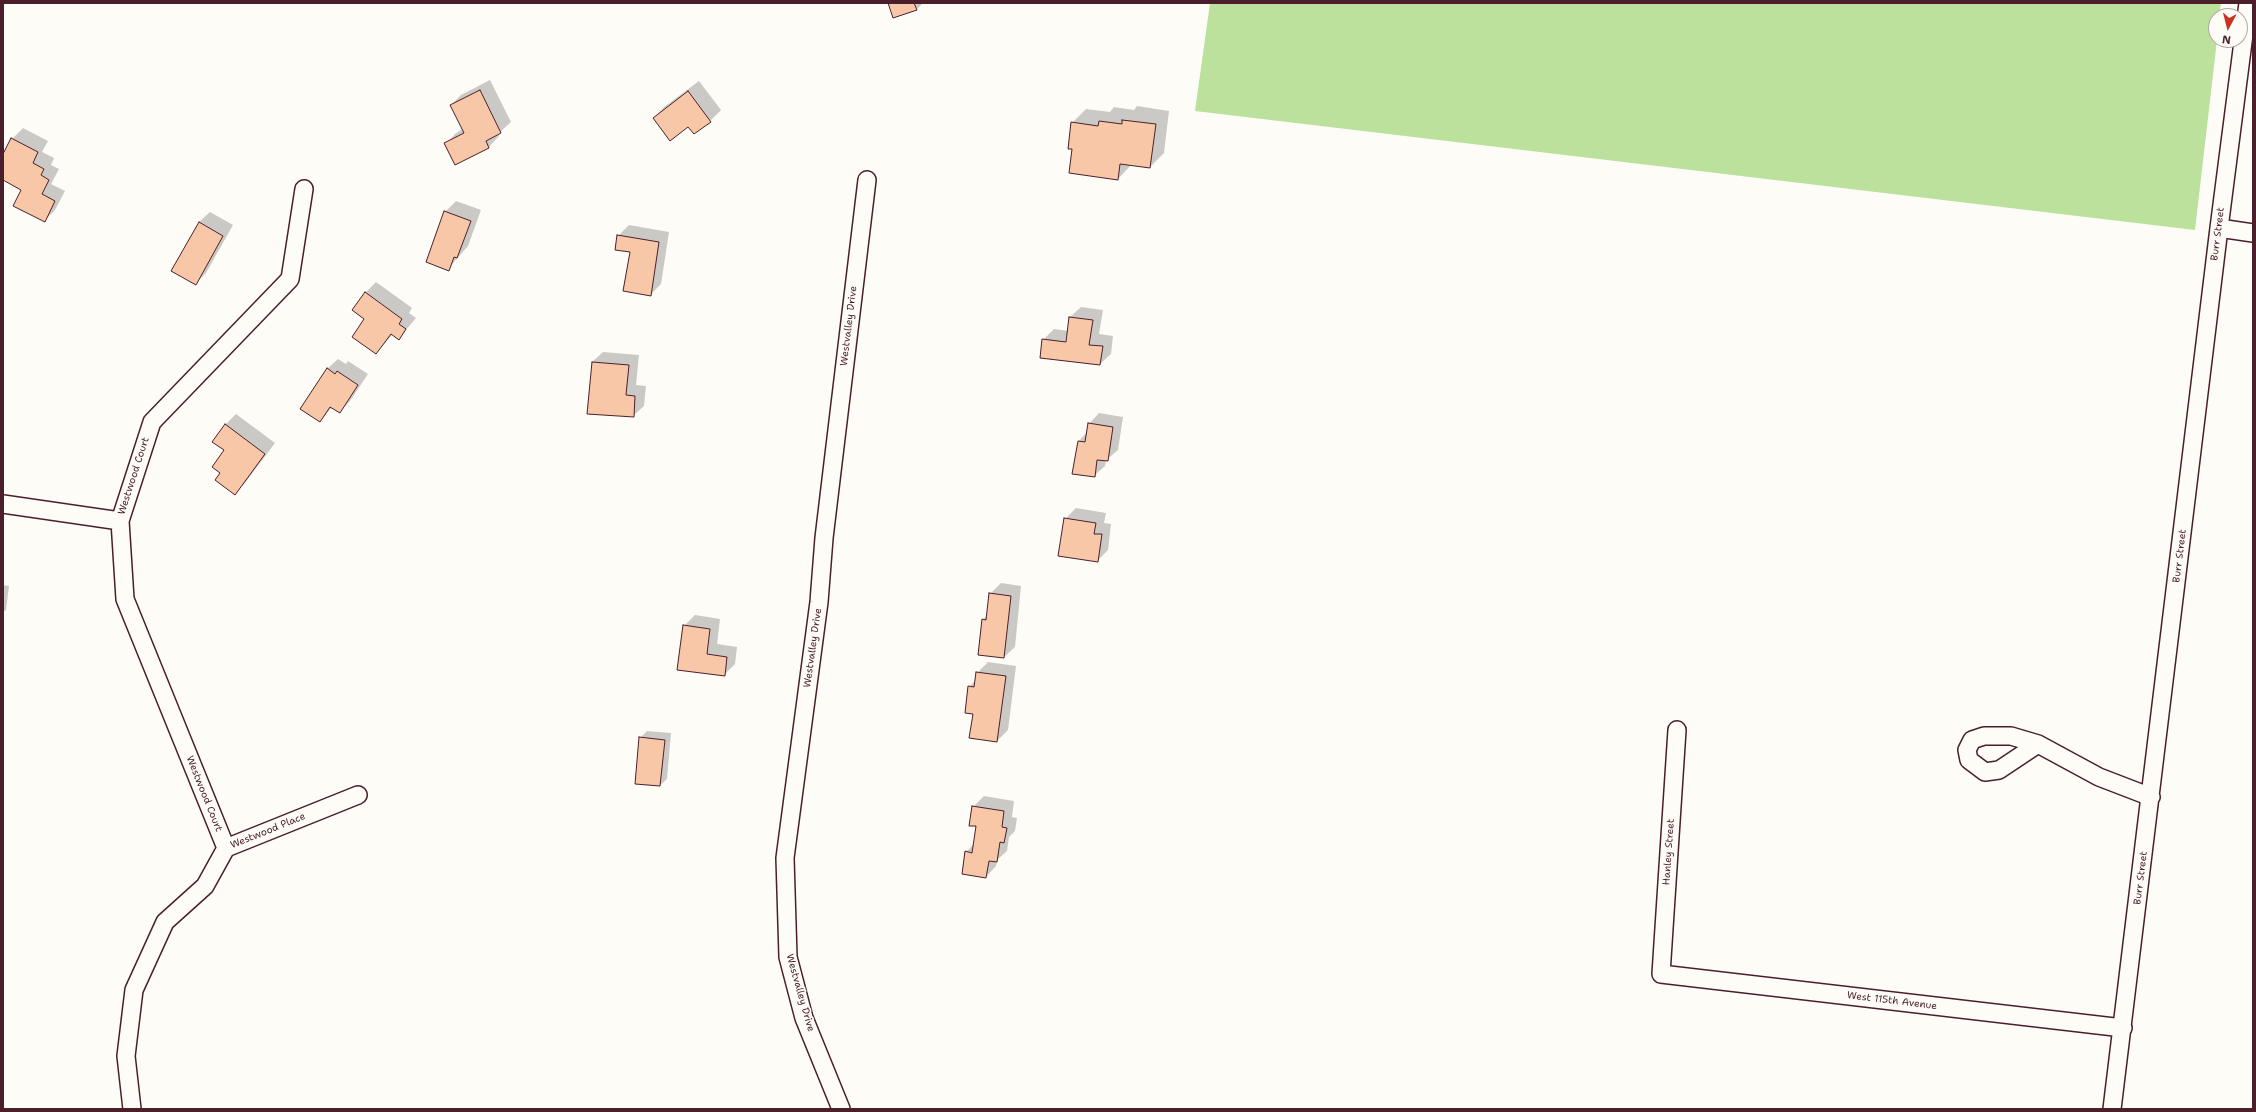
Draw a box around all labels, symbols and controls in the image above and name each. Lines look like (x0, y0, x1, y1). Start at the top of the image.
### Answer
north arrow (2208, 8, 2248, 48)
text: N (2221, 31, 2232, 47)
street label: Burr Street (2209, 207, 2227, 261)
street label: Westvalley Drive (838, 285, 860, 367)
street label: Westwood Court (116, 436, 152, 516)
street label: Burr Street (2171, 529, 2189, 583)
street label: Westvalley Drive (801, 607, 825, 689)
street label: Westwood Court (183, 754, 225, 834)
street label: Westwood Place (229, 810, 307, 852)
street label: Hanley Street (1661, 818, 1677, 886)
street label: Burr Street (2132, 851, 2150, 905)
street label: Westvalley Drive (783, 953, 817, 1033)
street label: West 115th Avenue (1846, 990, 1938, 1012)

